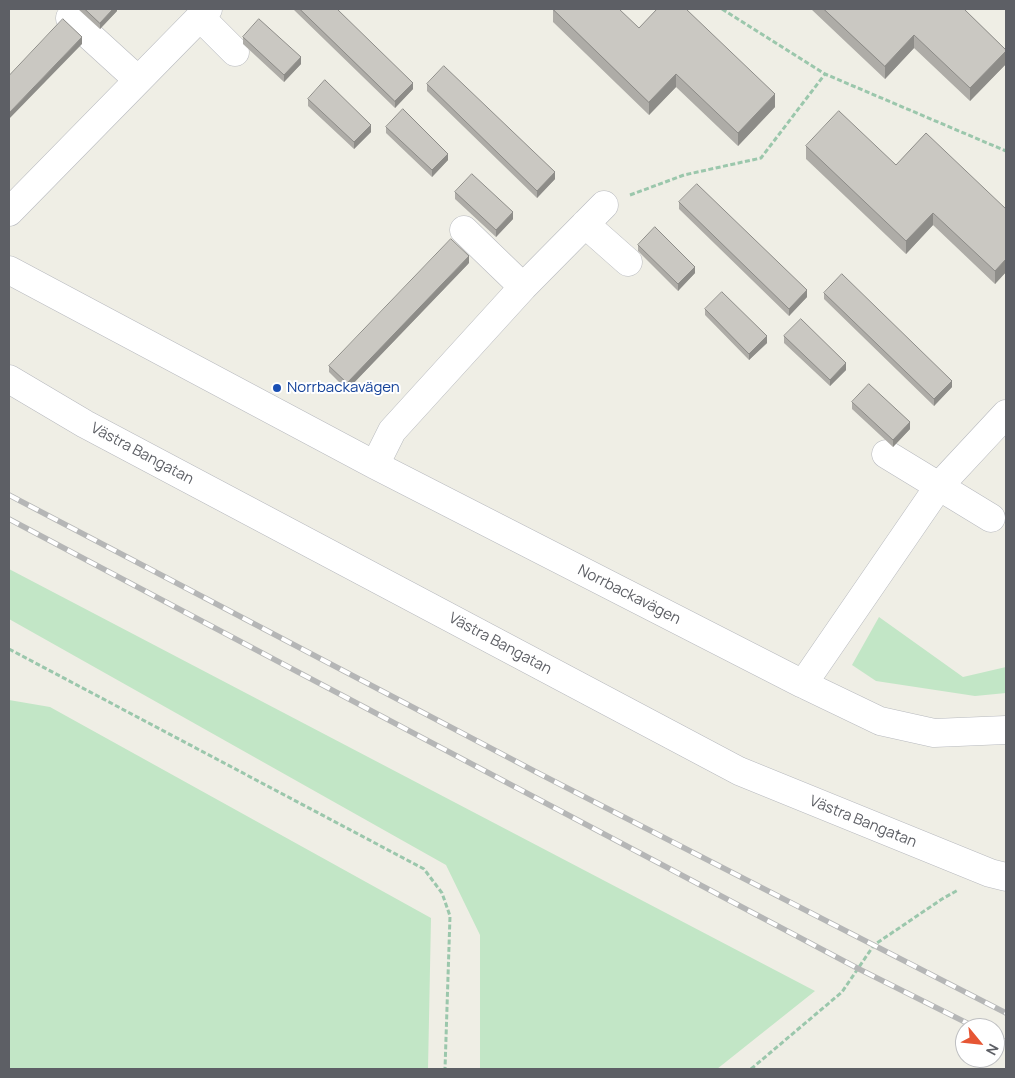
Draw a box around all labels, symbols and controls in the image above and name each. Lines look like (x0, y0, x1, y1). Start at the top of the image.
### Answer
place label: Norrbackavägen (287, 379, 400, 397)
marker: Norrbackavägen (271, 382, 283, 394)
street label: Västra Bangatan (87, 419, 197, 489)
street label: Norrbackavägen (575, 561, 683, 629)
street label: Västra Bangatan (445, 609, 555, 679)
street label: Västra Bangatan (807, 792, 919, 852)
north arrow (955, 1018, 1005, 1068)
text: N (982, 1041, 1004, 1059)

